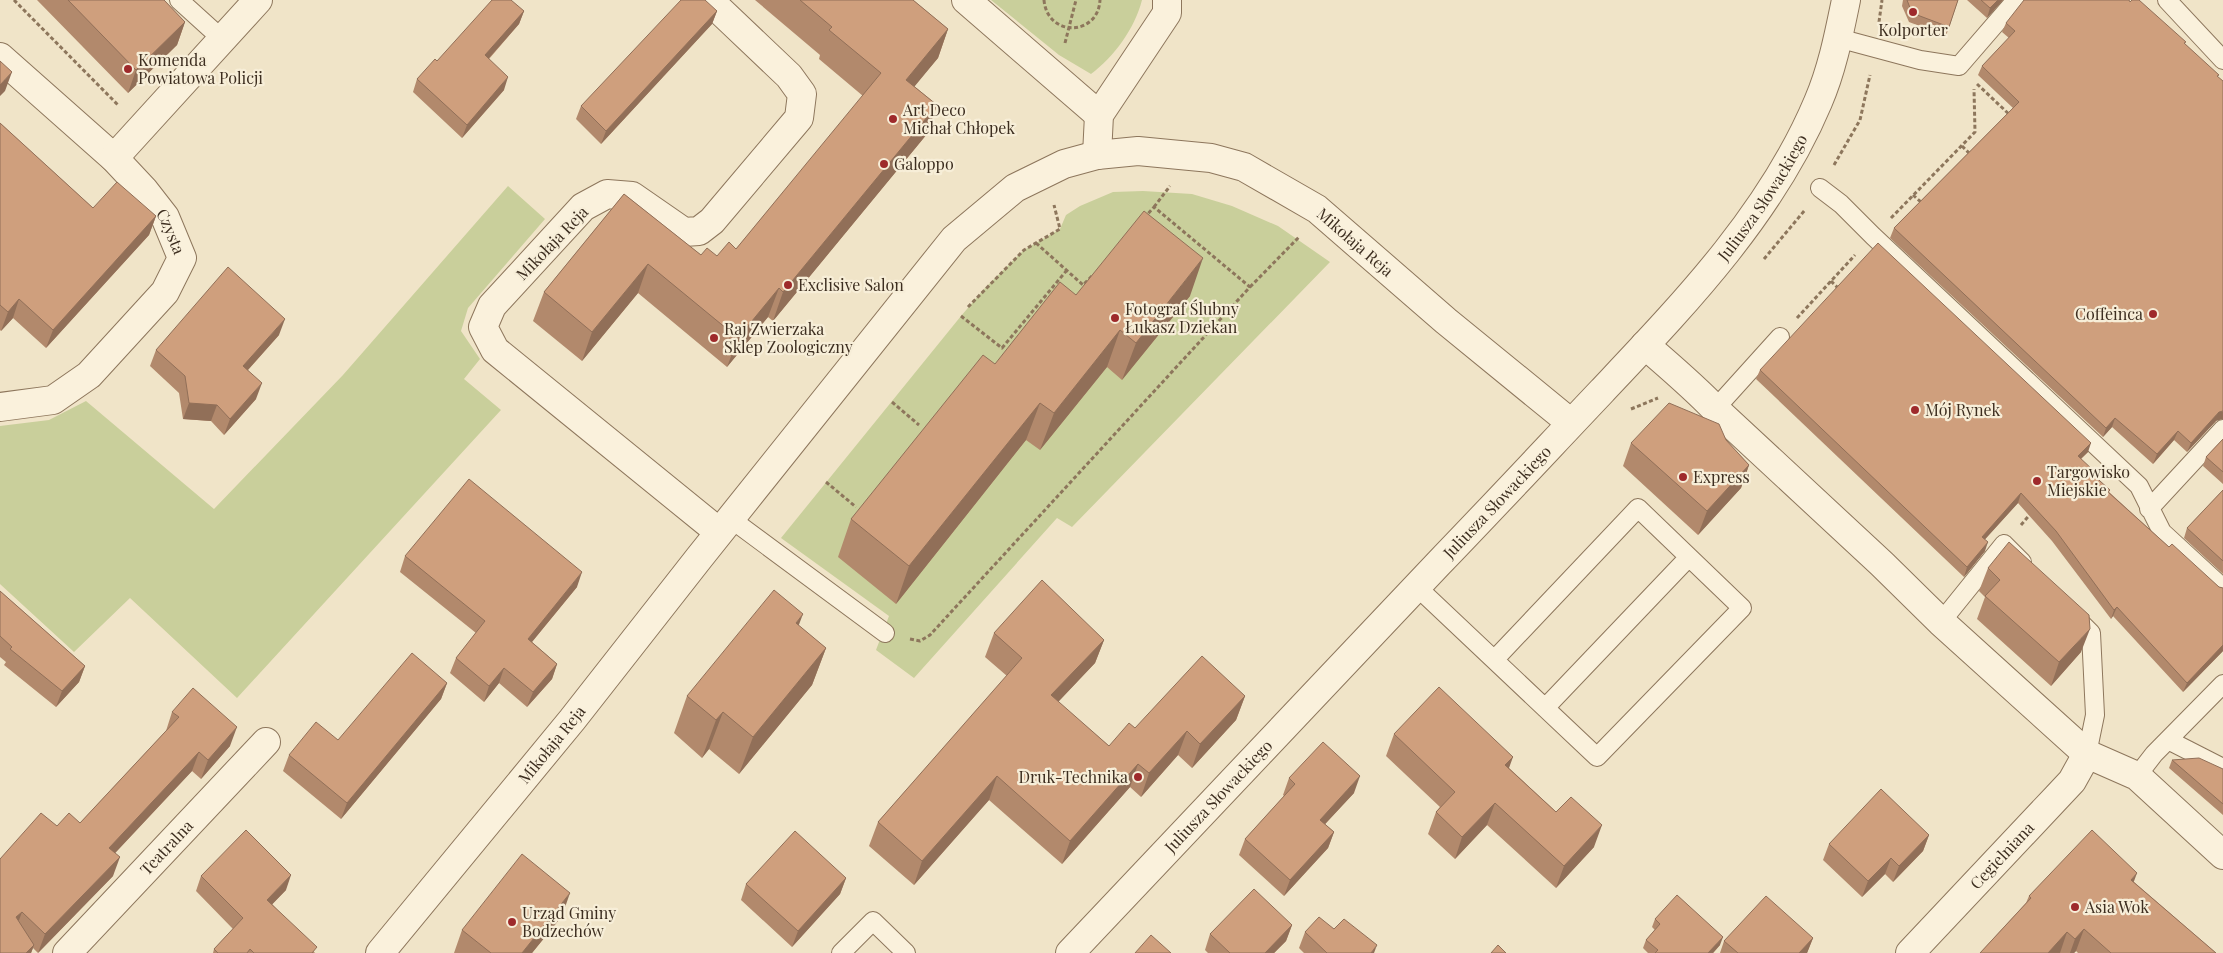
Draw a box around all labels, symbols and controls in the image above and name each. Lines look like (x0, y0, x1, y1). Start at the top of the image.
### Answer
marker: Kolporter (1907, 6, 1919, 18)
place label: Kolporter (1878, 19, 1948, 40)
place label: Komenda Powiatowa Policji (138, 49, 263, 88)
marker: Komenda Powiatowa Policji (122, 63, 134, 75)
place label: Art Deco Michał Chłopek (902, 99, 1015, 138)
marker: Art Deco Michał Chłopek (887, 113, 899, 125)
street label: Juliusza Słowackiego (1712, 130, 1812, 265)
place label: Galoppo (894, 153, 954, 174)
marker: Galoppo (878, 158, 890, 170)
street label: Mikołaja Reja (511, 201, 592, 284)
street label: Mikołaja Reja (1313, 203, 1398, 281)
street label: Czysta (152, 204, 190, 257)
place label: Exclisive Salon (798, 274, 904, 295)
marker: Exclisive Salon (782, 279, 794, 291)
place label: Fotograf Ślubny Łukasz Dziekan (1125, 298, 1239, 337)
place label: Coffeinca (2075, 303, 2143, 324)
marker: Coffeinca (2147, 308, 2159, 320)
marker: Fotograf Ślubny Łukasz Dziekan (1109, 312, 1121, 324)
place label: Raj Zwierzaka Sklep Zoologiczny (724, 318, 853, 357)
marker: Raj Zwierzaka Sklep Zoologiczny (708, 332, 720, 344)
place label: Mój Rynek (1925, 399, 2001, 420)
marker: Mój Rynek (1909, 404, 1921, 416)
street label: Juliusza Słowackiego (1437, 441, 1555, 563)
place label: Targowisko Miejskie (2047, 461, 2130, 500)
place label: Express (1693, 466, 1750, 487)
marker: Express (1677, 471, 1689, 483)
marker: Targowisko Miejskie (2031, 475, 2043, 487)
street label: Mikołaja Reja (513, 701, 589, 788)
street label: Juliusza Słowackiego (1159, 735, 1277, 857)
place label: Druk-Technika (1019, 766, 1128, 787)
marker: Druk-Technika (1132, 771, 1144, 783)
street label: Teatralna (135, 815, 197, 879)
street label: Cegielniana (1965, 817, 2038, 893)
place label: Asia Wok (2084, 896, 2149, 917)
marker: Asia Wok (2069, 901, 2081, 913)
place label: Urząd Gminy Bodzechów (522, 902, 616, 941)
marker: Urząd Gminy Bodzechów (506, 916, 518, 928)

